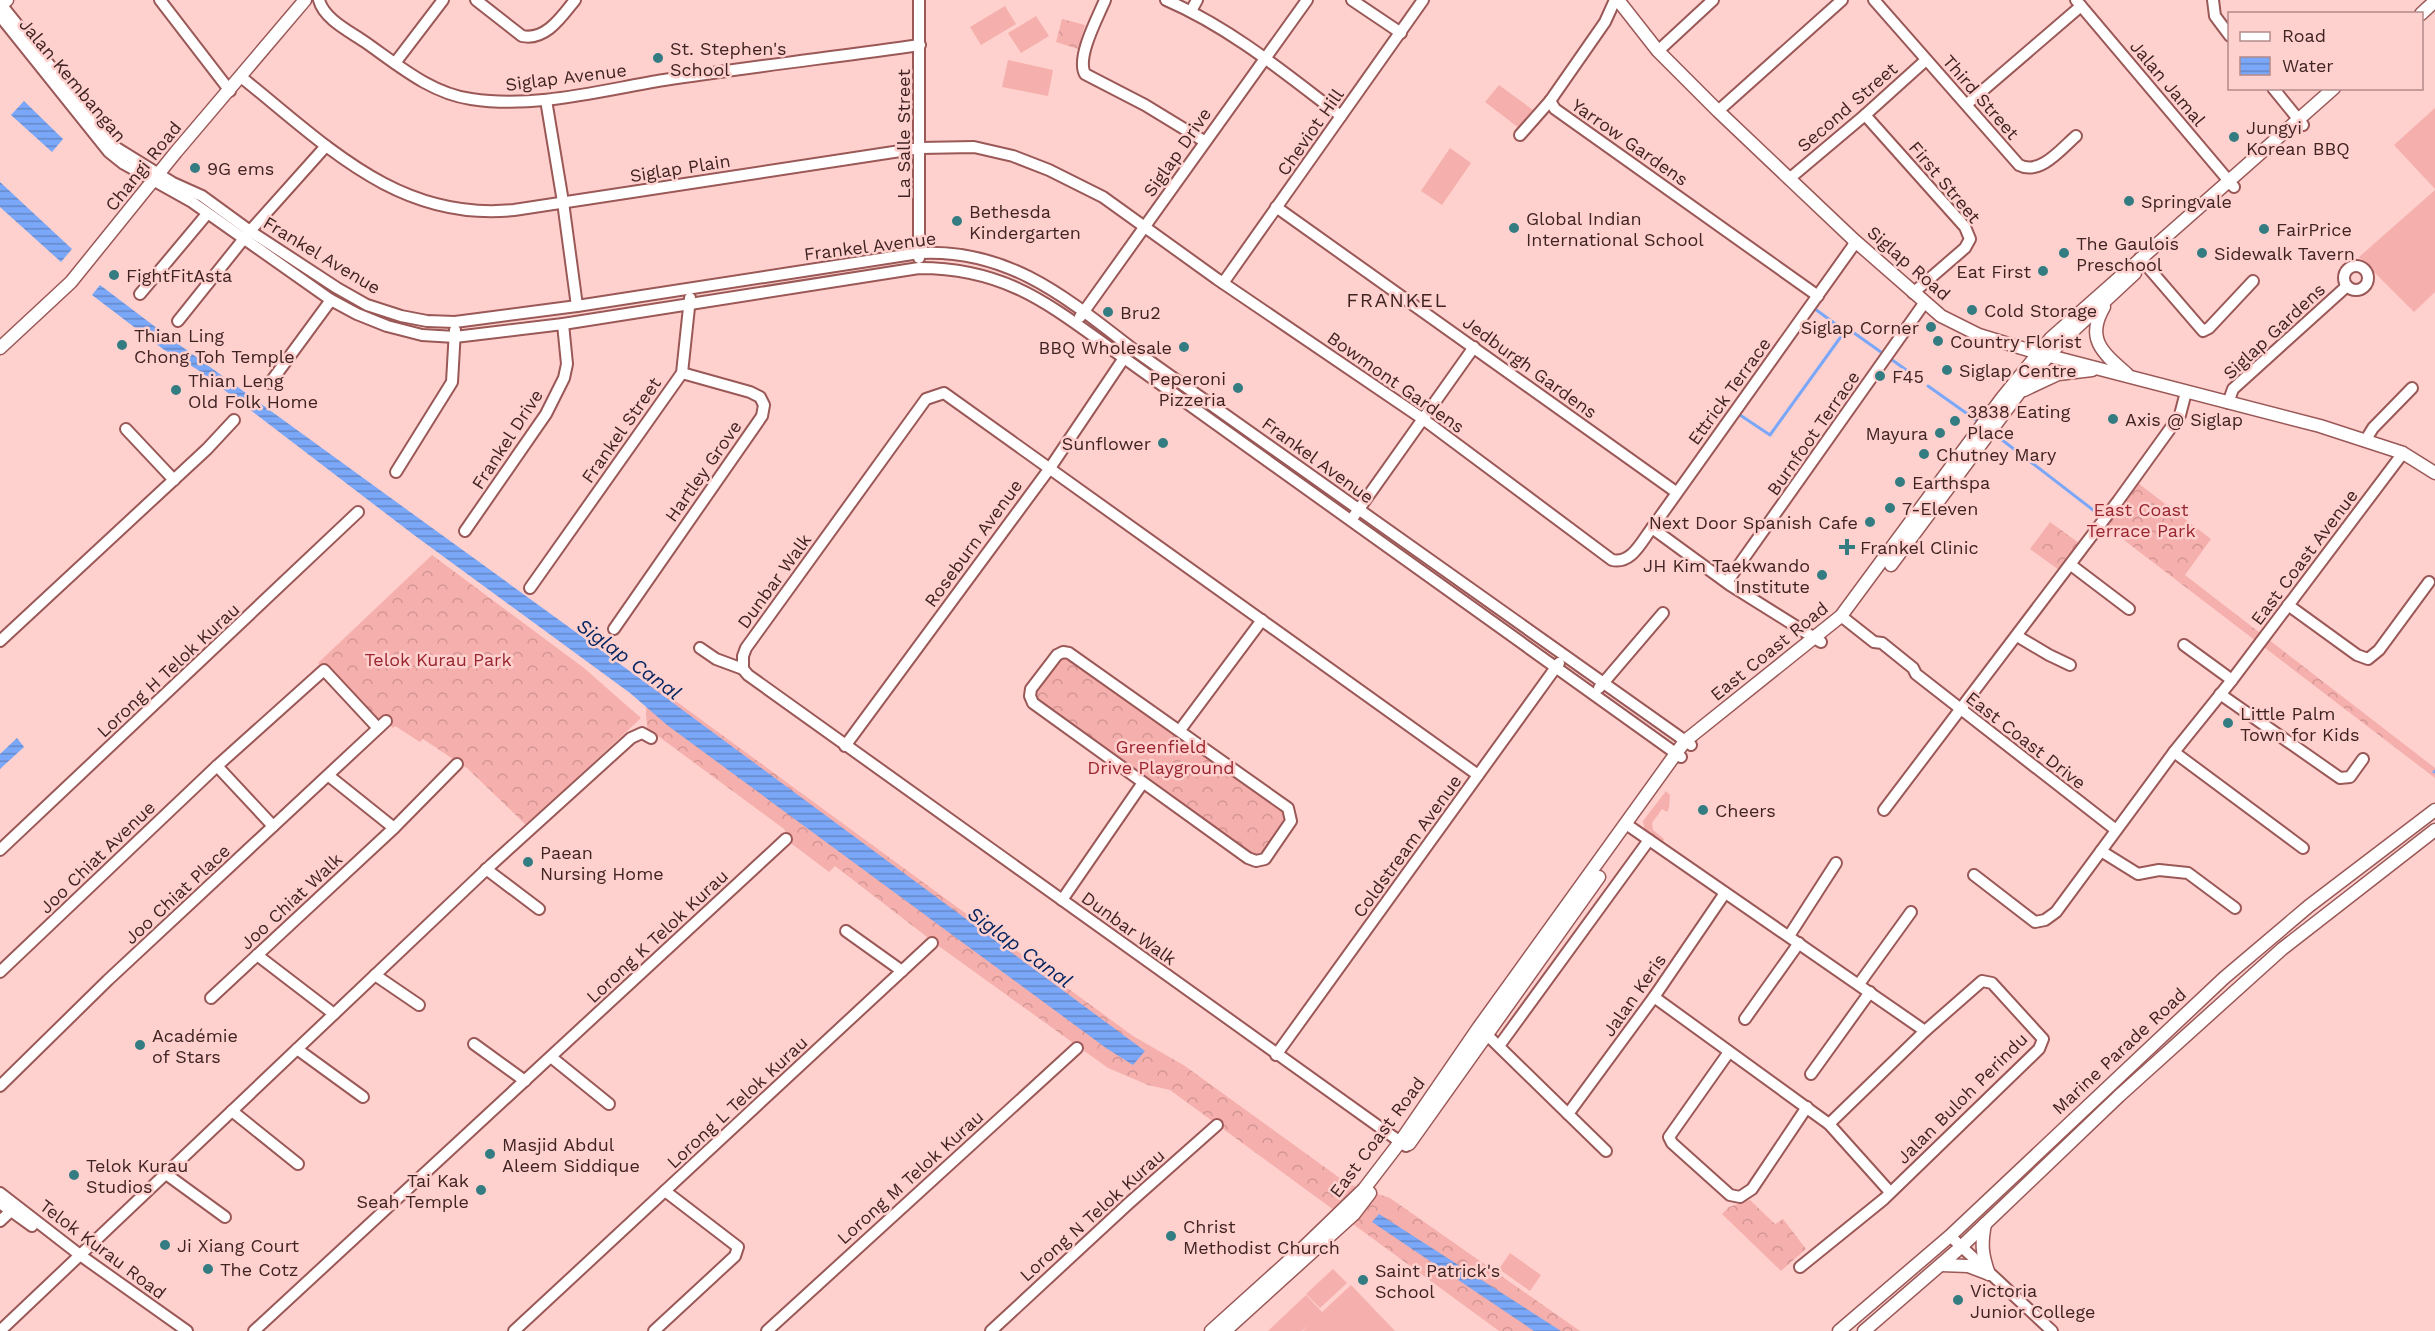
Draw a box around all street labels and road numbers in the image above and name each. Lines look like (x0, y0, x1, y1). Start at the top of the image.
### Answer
street label: Jalan Kembangan (15, 14, 131, 146)
street label: Jalan Jamal (2126, 36, 2210, 131)
street label: Third Street (1939, 50, 2024, 144)
street label: Second Street (1793, 58, 1902, 156)
street label: Siglap Avenue (504, 59, 628, 95)
street label: La Salle Street (893, 69, 914, 199)
street label: Cheviot Hill (1272, 84, 1348, 179)
street label: Yarrow Gardens (1568, 94, 1692, 190)
street label: Siglap Drive (1139, 104, 1215, 200)
street label: Changi Road (100, 117, 186, 215)
street label: First Street (1905, 137, 1985, 227)
street label: Siglap Plain (628, 150, 732, 186)
street label: Frankel Avenue (260, 212, 384, 298)
street label: Siglap Road (1863, 221, 1955, 305)
street label: Frankel Avenue (803, 227, 937, 265)
street label: Siglap Gardens (2219, 278, 2329, 384)
street label: Jedburgh Gardens (1459, 311, 1601, 423)
street label: Bowmont Gardens (1323, 327, 1469, 437)
street label: Ettrick Terrace (1683, 333, 1775, 449)
street label: Burnfoot Terrace (1762, 367, 1864, 499)
street label: Frankel Street (577, 373, 665, 487)
street label: Frankel Drive (467, 385, 547, 493)
street label: Frankel Avenue (1258, 412, 1378, 508)
street label: Hartley Grove (660, 416, 746, 526)
street label: Roseburn Avenue (920, 475, 1026, 611)
street label: East Coast Avenue (2246, 485, 2362, 629)
street label: Dunbar Walk (733, 530, 815, 632)
street label: East Coast Road (1706, 597, 1832, 705)
street label: Lorong H Telok Kurau (92, 598, 244, 742)
street label: East Coast Drive (1962, 687, 2090, 793)
street label: Coldstream Avenue (1348, 771, 1466, 921)
street label: Joo Chiat Avenue (35, 796, 159, 918)
street label: Joo Chiat Place (120, 840, 234, 948)
street label: Joo Chiat Walk (236, 848, 346, 954)
street label: Lorong K Telok Kurau (582, 865, 732, 1007)
street label: Dunbar Walk (1078, 887, 1180, 969)
street label: Jalan Keris (1598, 950, 1670, 1040)
street label: Marine Parade Road (2048, 983, 2190, 1119)
street label: Jalan Buloh Perindu (1892, 1028, 2032, 1168)
street label: Lorong L Telok Kurau (662, 1031, 812, 1173)
street label: East Coast Road (1325, 1073, 1429, 1201)
street label: Lorong M Telok Kurau (833, 1106, 987, 1248)
street label: Lorong N Telok Kurau (1015, 1145, 1169, 1285)
street label: Telok Kurau Road (36, 1195, 170, 1303)

